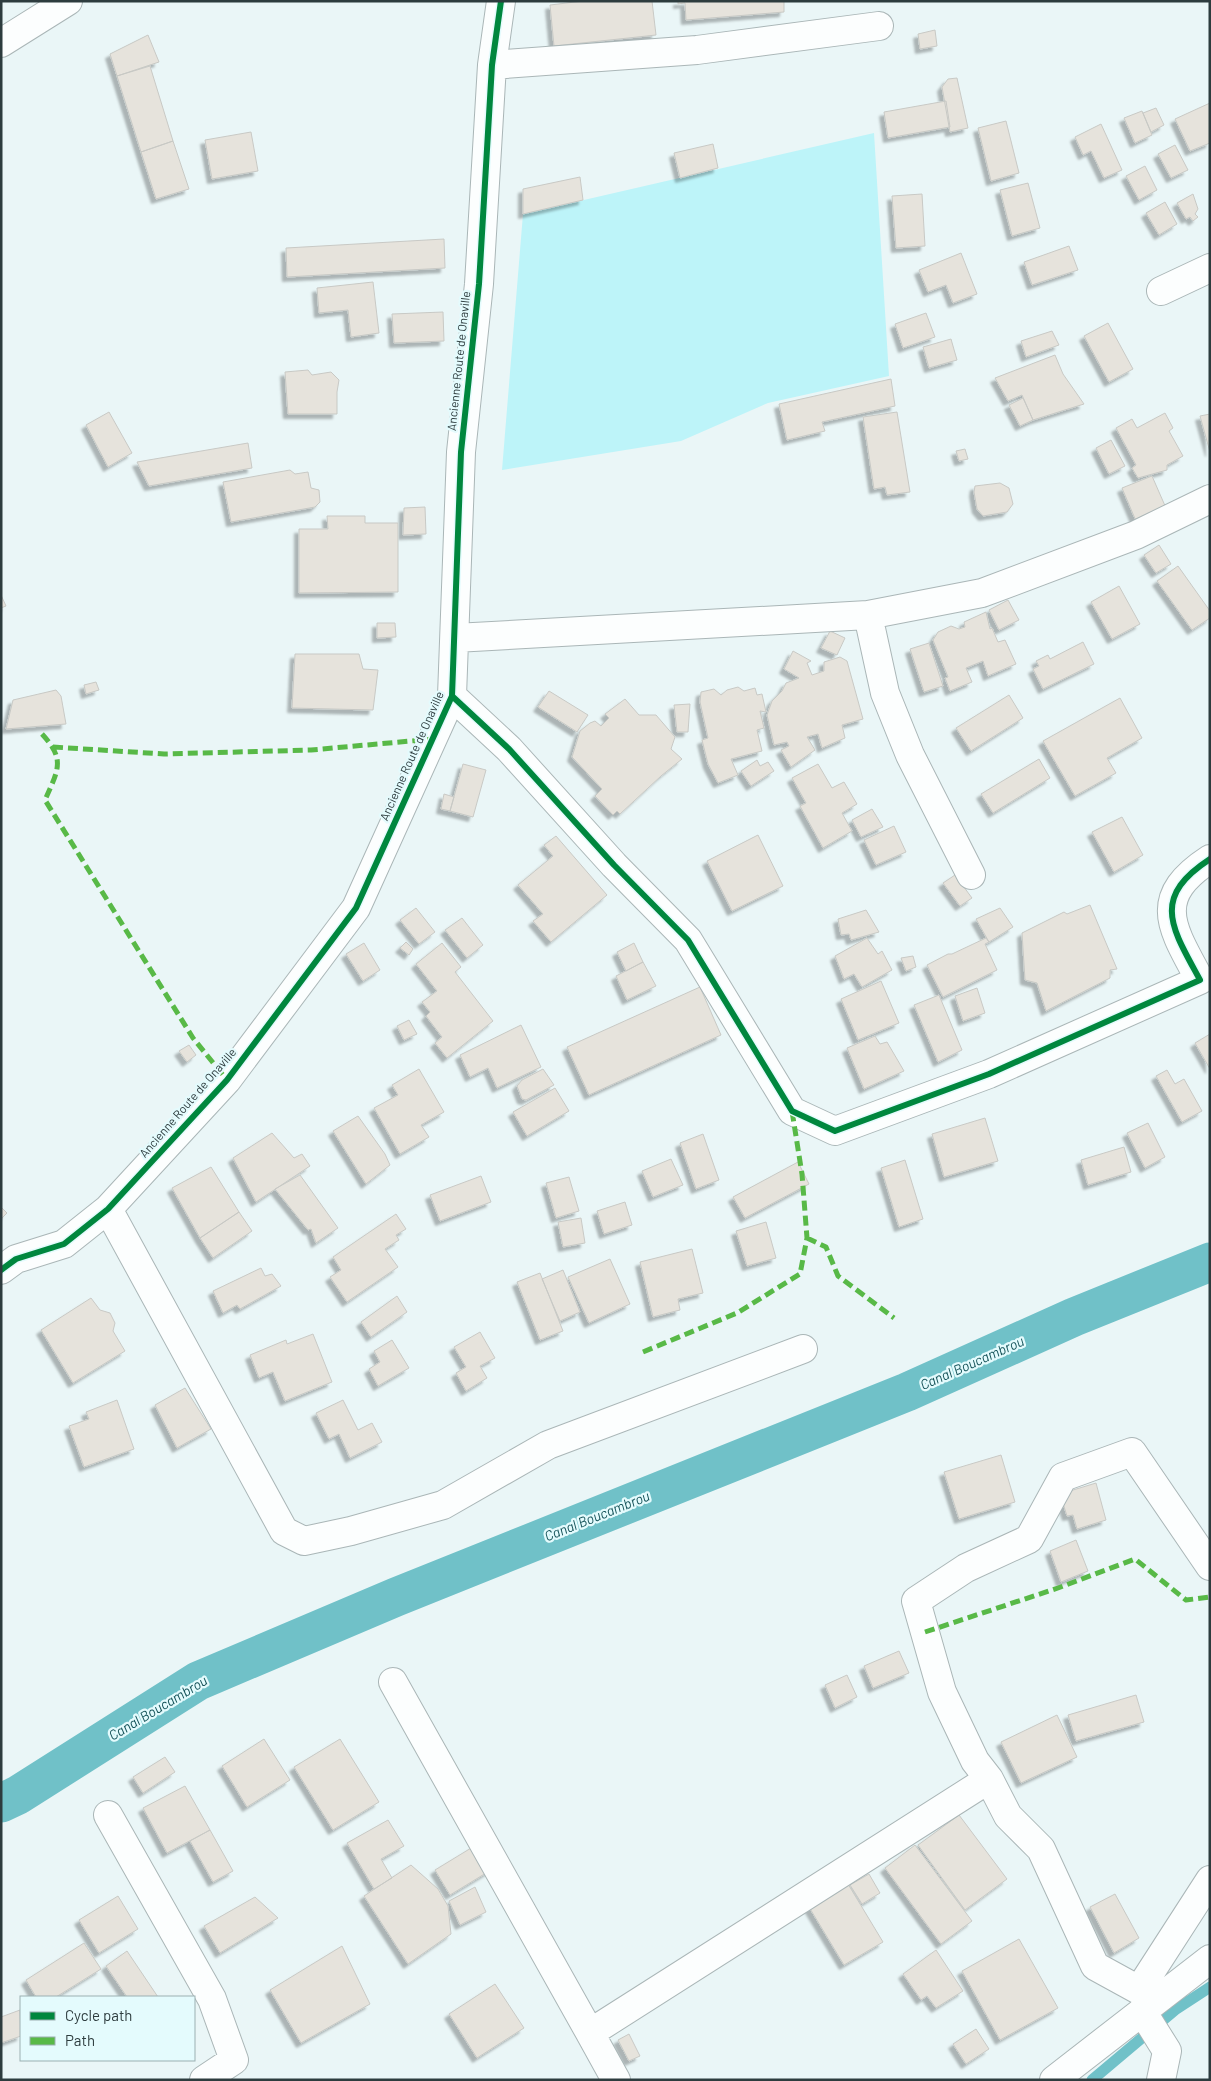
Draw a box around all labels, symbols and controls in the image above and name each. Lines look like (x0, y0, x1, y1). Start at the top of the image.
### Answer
street label: Ancienne Route de Onaville (444, 290, 472, 431)
street label: Ancienne Route de Onaville (376, 689, 446, 823)
street label: Ancienne Route de Onaville (136, 1045, 239, 1160)
water label: Canal Boucambrou (917, 1332, 1026, 1393)
water label: Canal Boucambrou (542, 1487, 652, 1544)
water label: Canal Boucambrou (105, 1671, 210, 1744)
legend (20, 1996, 195, 2061)
text: Cycle path (65, 2006, 132, 2024)
text: Path (65, 2031, 95, 2049)

